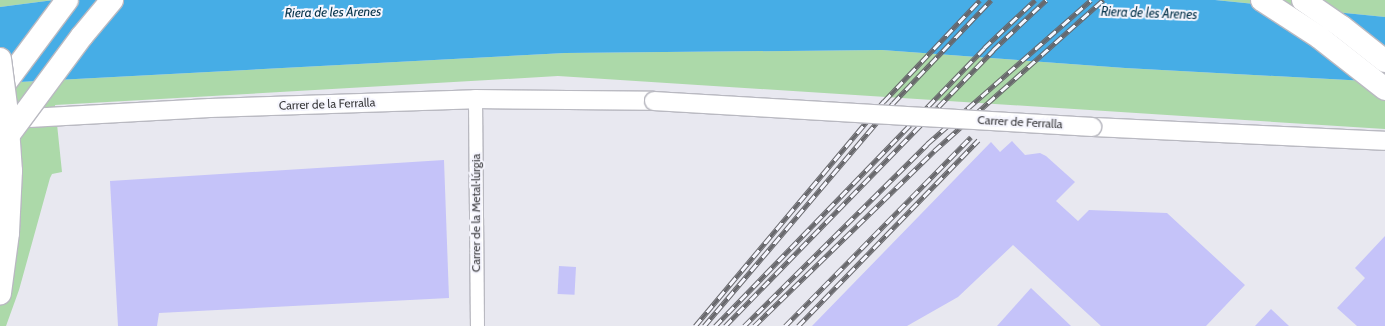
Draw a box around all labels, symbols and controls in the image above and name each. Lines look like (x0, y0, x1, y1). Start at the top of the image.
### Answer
water label: Riera de les Arenes (285, 3, 381, 21)
water label: Riera de les Arenes (1101, 4, 1197, 22)
street label: Carrer de la Ferralla (278, 95, 376, 113)
street label: Carrer de Ferralla (977, 113, 1063, 131)
street label: Carrer de la Metal·lúrgia (469, 154, 483, 272)

